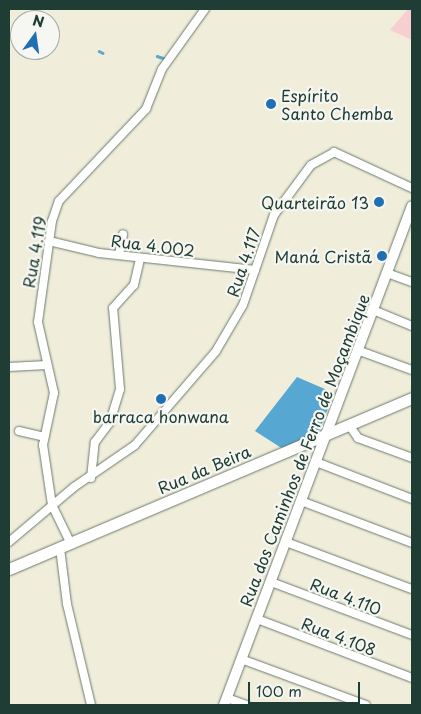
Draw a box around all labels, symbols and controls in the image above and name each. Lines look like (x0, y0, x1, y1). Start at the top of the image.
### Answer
text: N (31, 9, 46, 32)
north arrow (10, 10, 60, 60)
place label: Espírito Santo Chemba (281, 85, 394, 123)
marker: Espírito Santo Chemba (265, 98, 277, 110)
place label: Quarteirão 13 (262, 192, 369, 212)
marker: Quarteirão 13 (373, 196, 385, 208)
street label: Rua 4.119 (18, 214, 50, 290)
street label: Rua 4.117 (222, 225, 264, 299)
street label: Rua 4.002 (110, 230, 196, 260)
place label: Maná Cristã (275, 246, 372, 266)
marker: Maná Cristã (376, 250, 388, 262)
street label: Rua dos Caminhos de Ferro de Moçambique (235, 289, 373, 611)
marker: barraca honwana (155, 393, 167, 405)
place label: barraca honwana (93, 406, 229, 426)
street label: Rua da Beira (154, 440, 254, 498)
street label: Rua 4.110 (307, 574, 385, 618)
street label: Rua 4.108 (299, 613, 379, 659)
scale bar (251, 672, 364, 704)
text: 100 m (256, 679, 302, 702)

